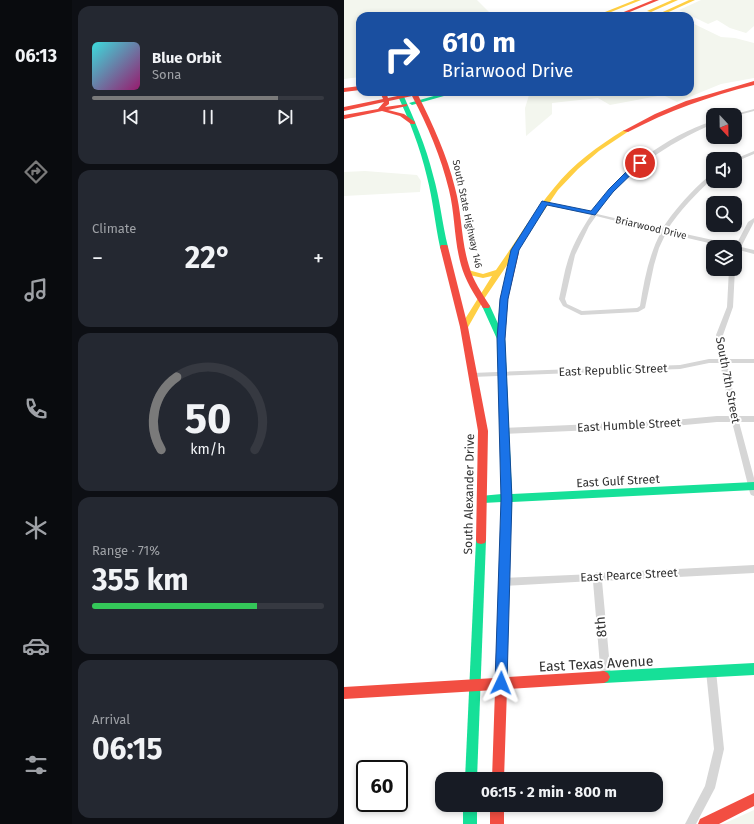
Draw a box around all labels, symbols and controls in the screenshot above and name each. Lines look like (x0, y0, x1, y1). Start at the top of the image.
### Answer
text: 610 m (442, 26, 516, 59)
icon: right (376, 28, 428, 80)
text: 06:13 (15, 45, 57, 67)
text: Blue Orbit (152, 49, 221, 67)
text: Briarwood Drive (442, 60, 573, 82)
text: Sona (152, 67, 181, 82)
icon: previous (120, 106, 142, 128)
icon: pause (197, 106, 219, 128)
icon: next (274, 106, 296, 128)
north arrow (706, 108, 742, 144)
map controls (706, 108, 742, 276)
pin (623, 146, 657, 180)
icon: arrive (629, 152, 651, 174)
button: sound (706, 152, 742, 188)
icon: directions (22, 158, 50, 186)
street label: South State Highway 146 (450, 159, 484, 269)
button: search (706, 196, 742, 232)
street label: Briarwood Drive (614, 214, 688, 242)
text: Climate (92, 221, 136, 236)
text: 22° (185, 240, 231, 276)
button: layers (706, 240, 742, 276)
text: − (92, 245, 103, 272)
text: + (313, 245, 324, 272)
icon: music (22, 276, 50, 304)
street label: South 7th Street (713, 336, 743, 425)
street label: East Republic Street (558, 361, 668, 379)
text: 50 (185, 394, 231, 444)
icon: phone (22, 395, 50, 423)
street label: East Humble Street (577, 415, 682, 435)
street label: South Alexander Drive (461, 434, 477, 554)
text: km/h (190, 441, 226, 458)
street label: East Gulf Street (576, 472, 661, 490)
icon: climate (22, 514, 50, 542)
text: Range · 71% (92, 543, 160, 558)
text: 355 km (92, 562, 189, 598)
street label: East Pearce Street (580, 565, 679, 585)
street label: 8th (592, 616, 610, 638)
icon: car (22, 632, 50, 660)
street label: East Texas Avenue (538, 653, 654, 675)
position arrow (480, 662, 522, 704)
text: Arrival (92, 712, 130, 727)
text: 06:15 (92, 731, 163, 767)
icon: filters (22, 751, 50, 779)
speed limit sign: 60 (356, 760, 408, 812)
text: 06:15 · 2 min · 800 m (481, 783, 617, 801)

